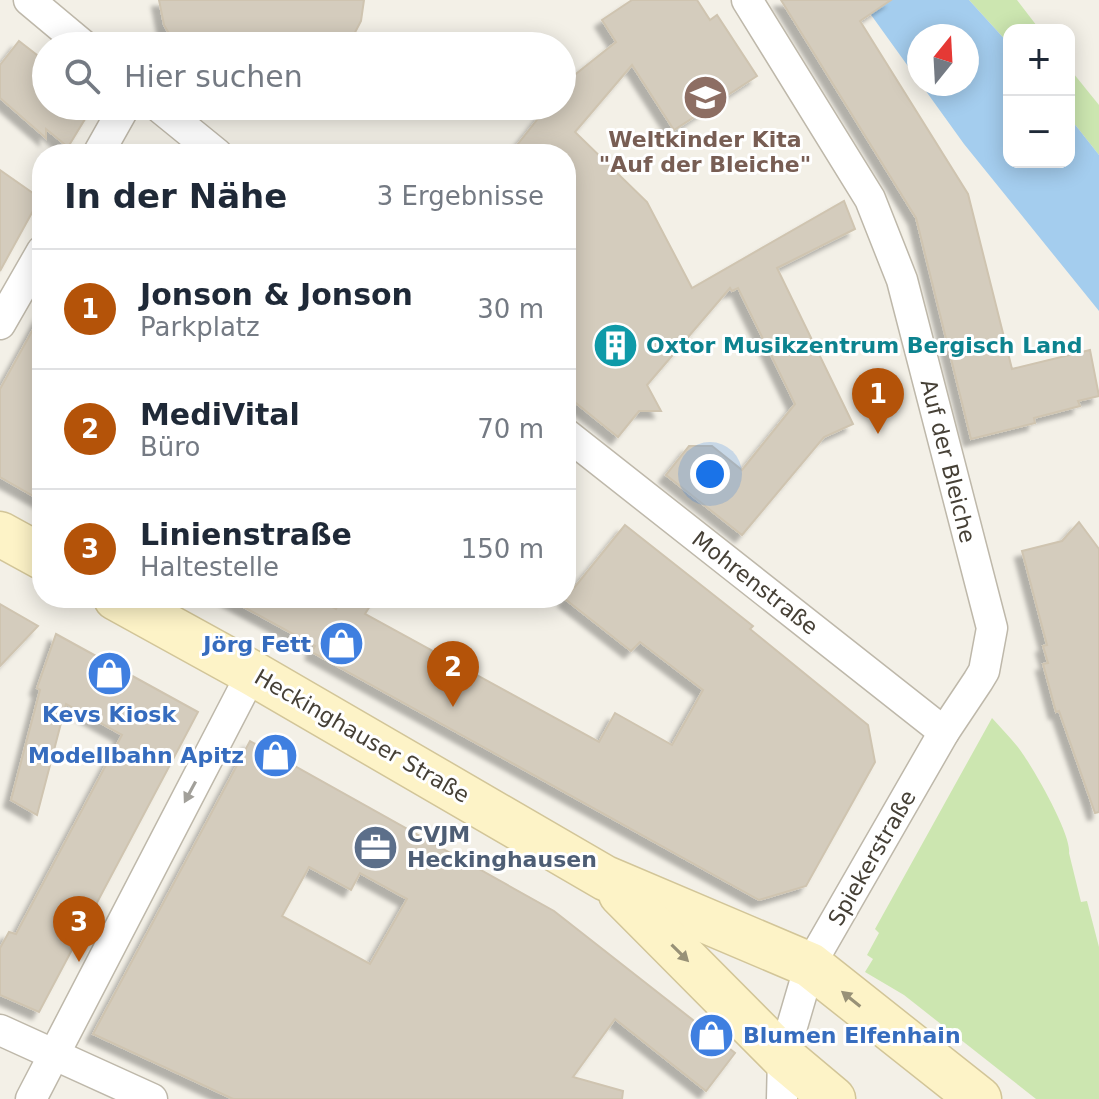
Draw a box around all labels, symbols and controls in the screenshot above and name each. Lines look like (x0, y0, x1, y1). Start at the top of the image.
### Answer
north arrow (907, 24, 979, 96)
map controls (1003, 24, 1075, 168)
button: + (1003, 24, 1075, 96)
search box (32, 32, 576, 120)
icon: search (60, 54, 104, 98)
text: Hier suchen (124, 59, 303, 94)
school or university icon: Weltkinder Kita "Auf der Bleiche" (681, 74, 729, 122)
button: − (1003, 96, 1075, 168)
place label: Weltkinder Kita "Auf der Bleiche" (599, 127, 811, 177)
text: In der Nähe (64, 176, 287, 216)
text: 3 Ergebnisse (377, 181, 544, 211)
text: Jonson & Jonson (140, 277, 413, 312)
text: 1 (81, 294, 99, 324)
text: 30 m (477, 294, 544, 324)
text: Parkplatz (140, 312, 260, 342)
building icon: Oxtor Musikzentrum Bergisch Land (591, 321, 639, 369)
place label: Oxtor Musikzentrum Bergisch Land (646, 333, 1082, 358)
pin: 1 (852, 368, 904, 434)
street label: Auf der Bleiche (916, 377, 980, 545)
text: MediVital (140, 397, 300, 432)
text: 2 (81, 414, 99, 444)
text: 70 m (477, 414, 544, 444)
text: Büro (140, 432, 200, 462)
your location (690, 454, 730, 494)
text: Linienstraße (140, 517, 352, 552)
street label: Mohrenstraße (687, 526, 823, 640)
text: 3 (81, 534, 99, 564)
text: 150 m (461, 534, 544, 564)
text: Haltestelle (140, 552, 279, 582)
shop icon: Jörg Fett (318, 620, 366, 668)
place label: Jörg Fett (201, 632, 311, 657)
pin: 2 (427, 641, 479, 707)
shop icon: Kevs Kiosk (85, 649, 133, 697)
street label: Heckinghauser Straße (250, 664, 474, 808)
place label: Kevs Kiosk (42, 702, 177, 727)
shop icon: Modellbahn Apitz (251, 731, 299, 779)
place label: Modellbahn Apitz (28, 743, 244, 768)
one-way arrow (184, 780, 197, 803)
street label: Spiekerstraße (823, 786, 921, 930)
place label: CVJM Heckinghausen (407, 822, 597, 872)
office icon: CVJM Heckinghausen (352, 823, 400, 871)
pin: 3 (53, 896, 105, 962)
one-way arrow (670, 943, 689, 962)
one-way arrow (842, 991, 862, 1008)
shop icon: Blumen Elfenhain (688, 1011, 736, 1059)
place label: Blumen Elfenhain (743, 1023, 961, 1048)

